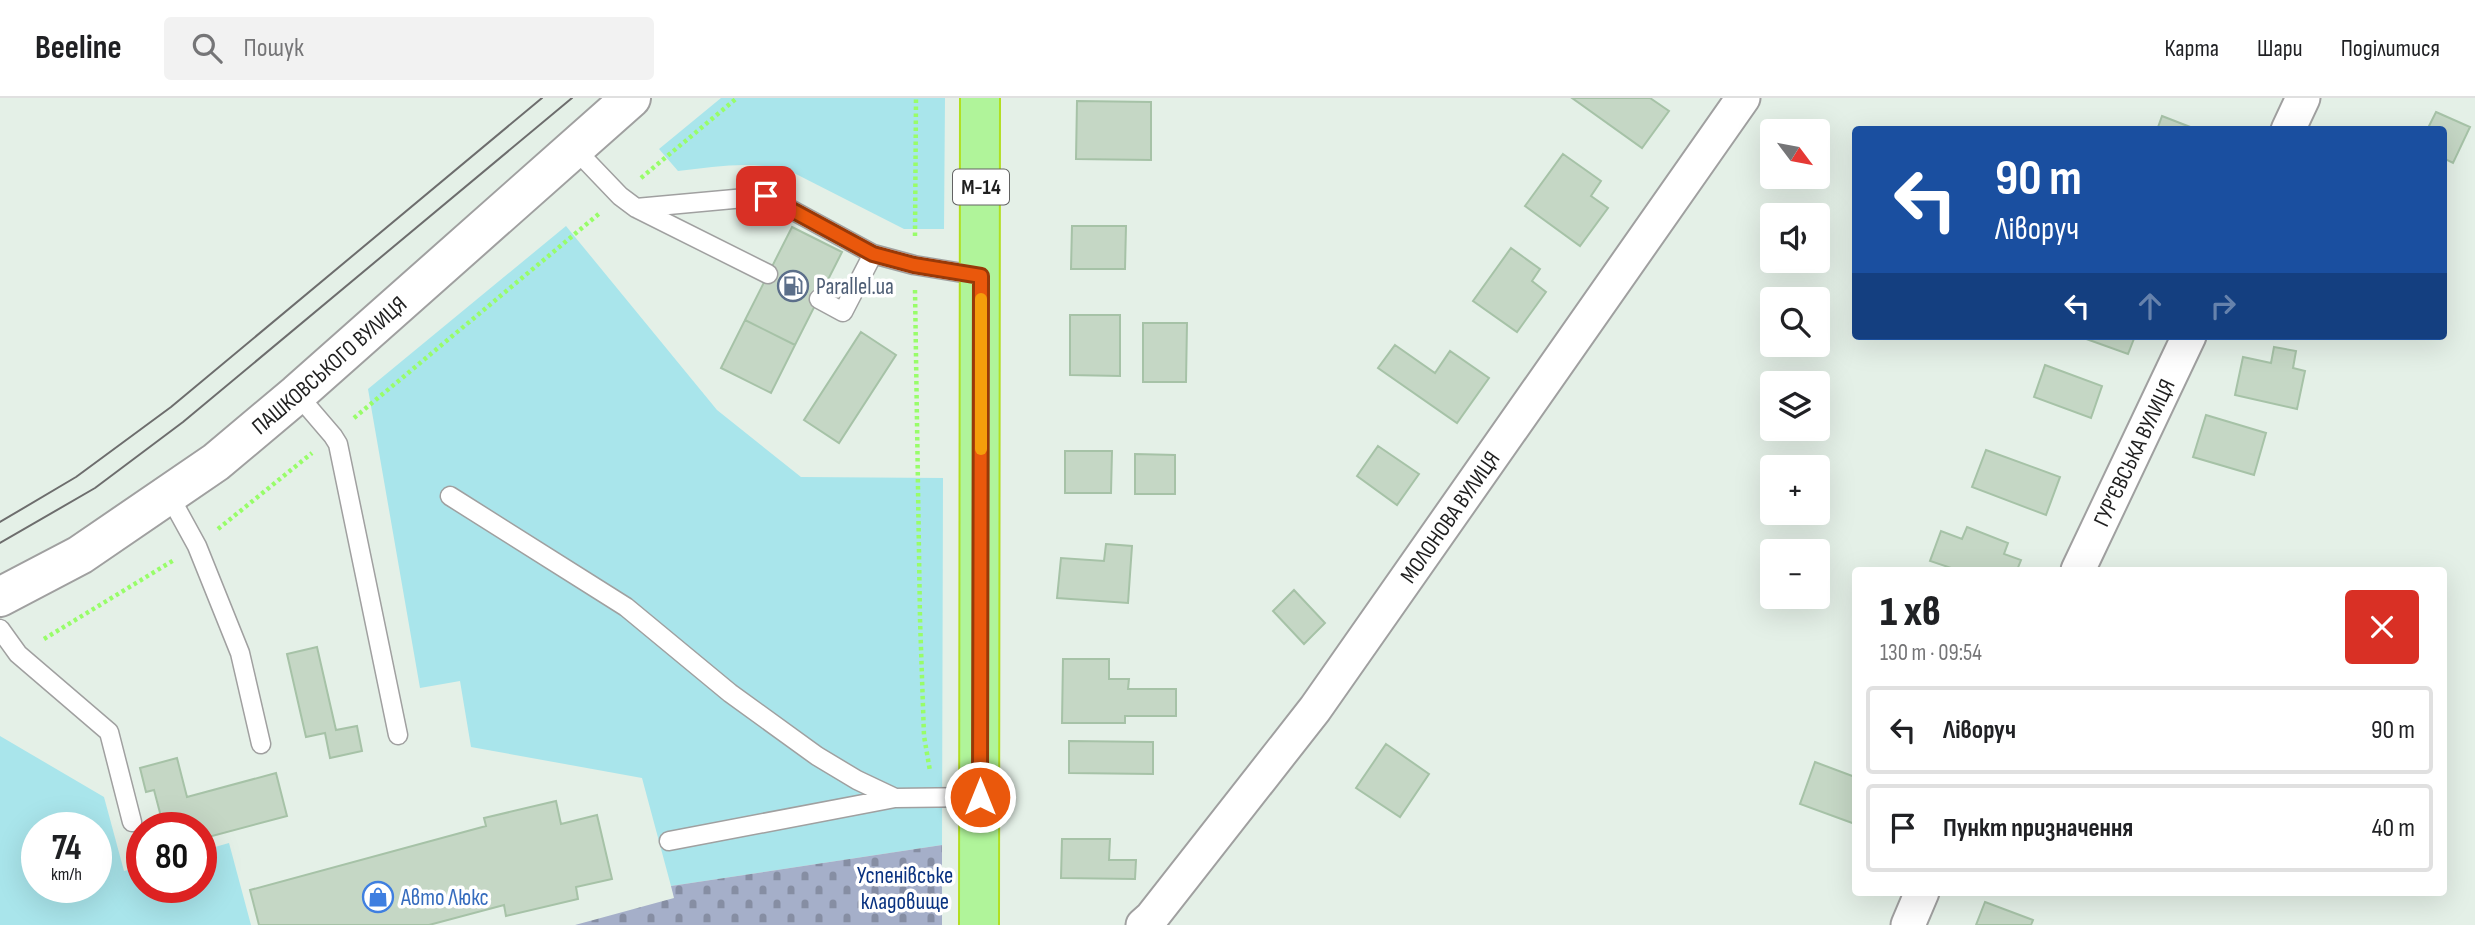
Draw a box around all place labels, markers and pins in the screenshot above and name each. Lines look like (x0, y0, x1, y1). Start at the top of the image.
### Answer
pin (736, 166, 796, 226)
fuel station icon: Parallel.ua (776, 269, 810, 303)
place label: Parallel.ua (816, 273, 894, 301)
shop icon: Авто Люкс (361, 880, 395, 914)
place label: Авто Люкс (400, 884, 489, 912)

